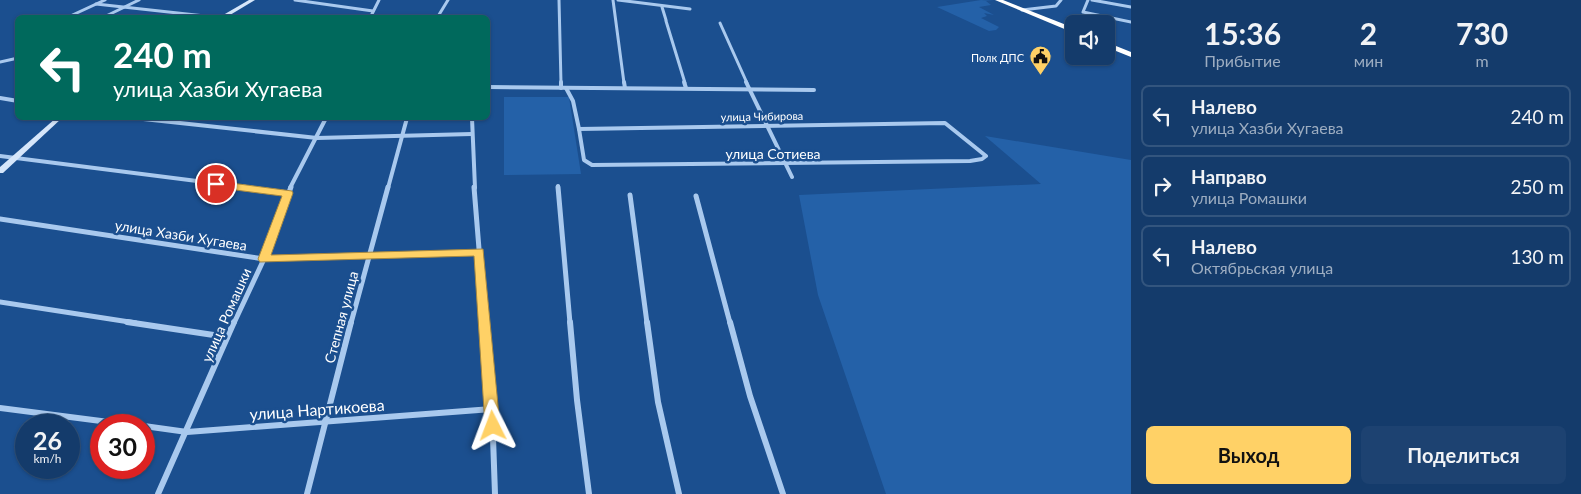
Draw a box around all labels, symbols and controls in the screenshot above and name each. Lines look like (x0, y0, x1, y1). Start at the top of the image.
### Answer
map controls (1065, 15, 1115, 65)
button: sound (1065, 15, 1115, 65)
text: 15:36 (1204, 15, 1281, 51)
text: 2 (1360, 15, 1377, 51)
text: 730 (1456, 15, 1508, 51)
text: 240 m (113, 33, 212, 75)
icon: left (30, 35, 95, 100)
public building icon: Полк ДПС (1028, 45, 1052, 76)
place label: Полк ДПС (971, 51, 1025, 64)
text: Прибытие (1204, 51, 1281, 70)
text: мин (1354, 51, 1383, 70)
text: m (1476, 51, 1489, 70)
text: улица Хазби Хугаева (113, 75, 323, 102)
text: Налево (1191, 95, 1257, 118)
icon: left (1148, 102, 1176, 130)
text: 240 m (1510, 105, 1564, 128)
street label: улица Чибирова (721, 109, 803, 123)
text: улица Хазби Хугаева (1191, 118, 1344, 137)
street label: улица Сотиева (725, 145, 821, 162)
pin (195, 163, 237, 205)
text: Направо (1191, 165, 1267, 188)
icon: arrive (202, 170, 230, 198)
icon: right (1148, 172, 1176, 200)
text: 250 m (1510, 175, 1564, 198)
text: улица Ромашки (1191, 188, 1307, 207)
street label: улица Хазби Хугаева (114, 216, 248, 254)
text: Налево (1191, 235, 1257, 258)
icon: left (1148, 242, 1176, 270)
text: 130 m (1510, 245, 1564, 268)
text: Октябрьская улица (1191, 258, 1333, 277)
street label: улица Ромашки (198, 265, 254, 365)
street label: Степная улица (321, 269, 361, 365)
street label: улица Нартикоева (249, 395, 385, 423)
position arrow (466, 399, 518, 451)
speed limit sign: 30 (90, 414, 155, 479)
text: 26 (33, 425, 62, 455)
button: Выход (1146, 426, 1351, 484)
button: Поделиться (1361, 426, 1566, 484)
text: km/h (33, 451, 62, 466)

